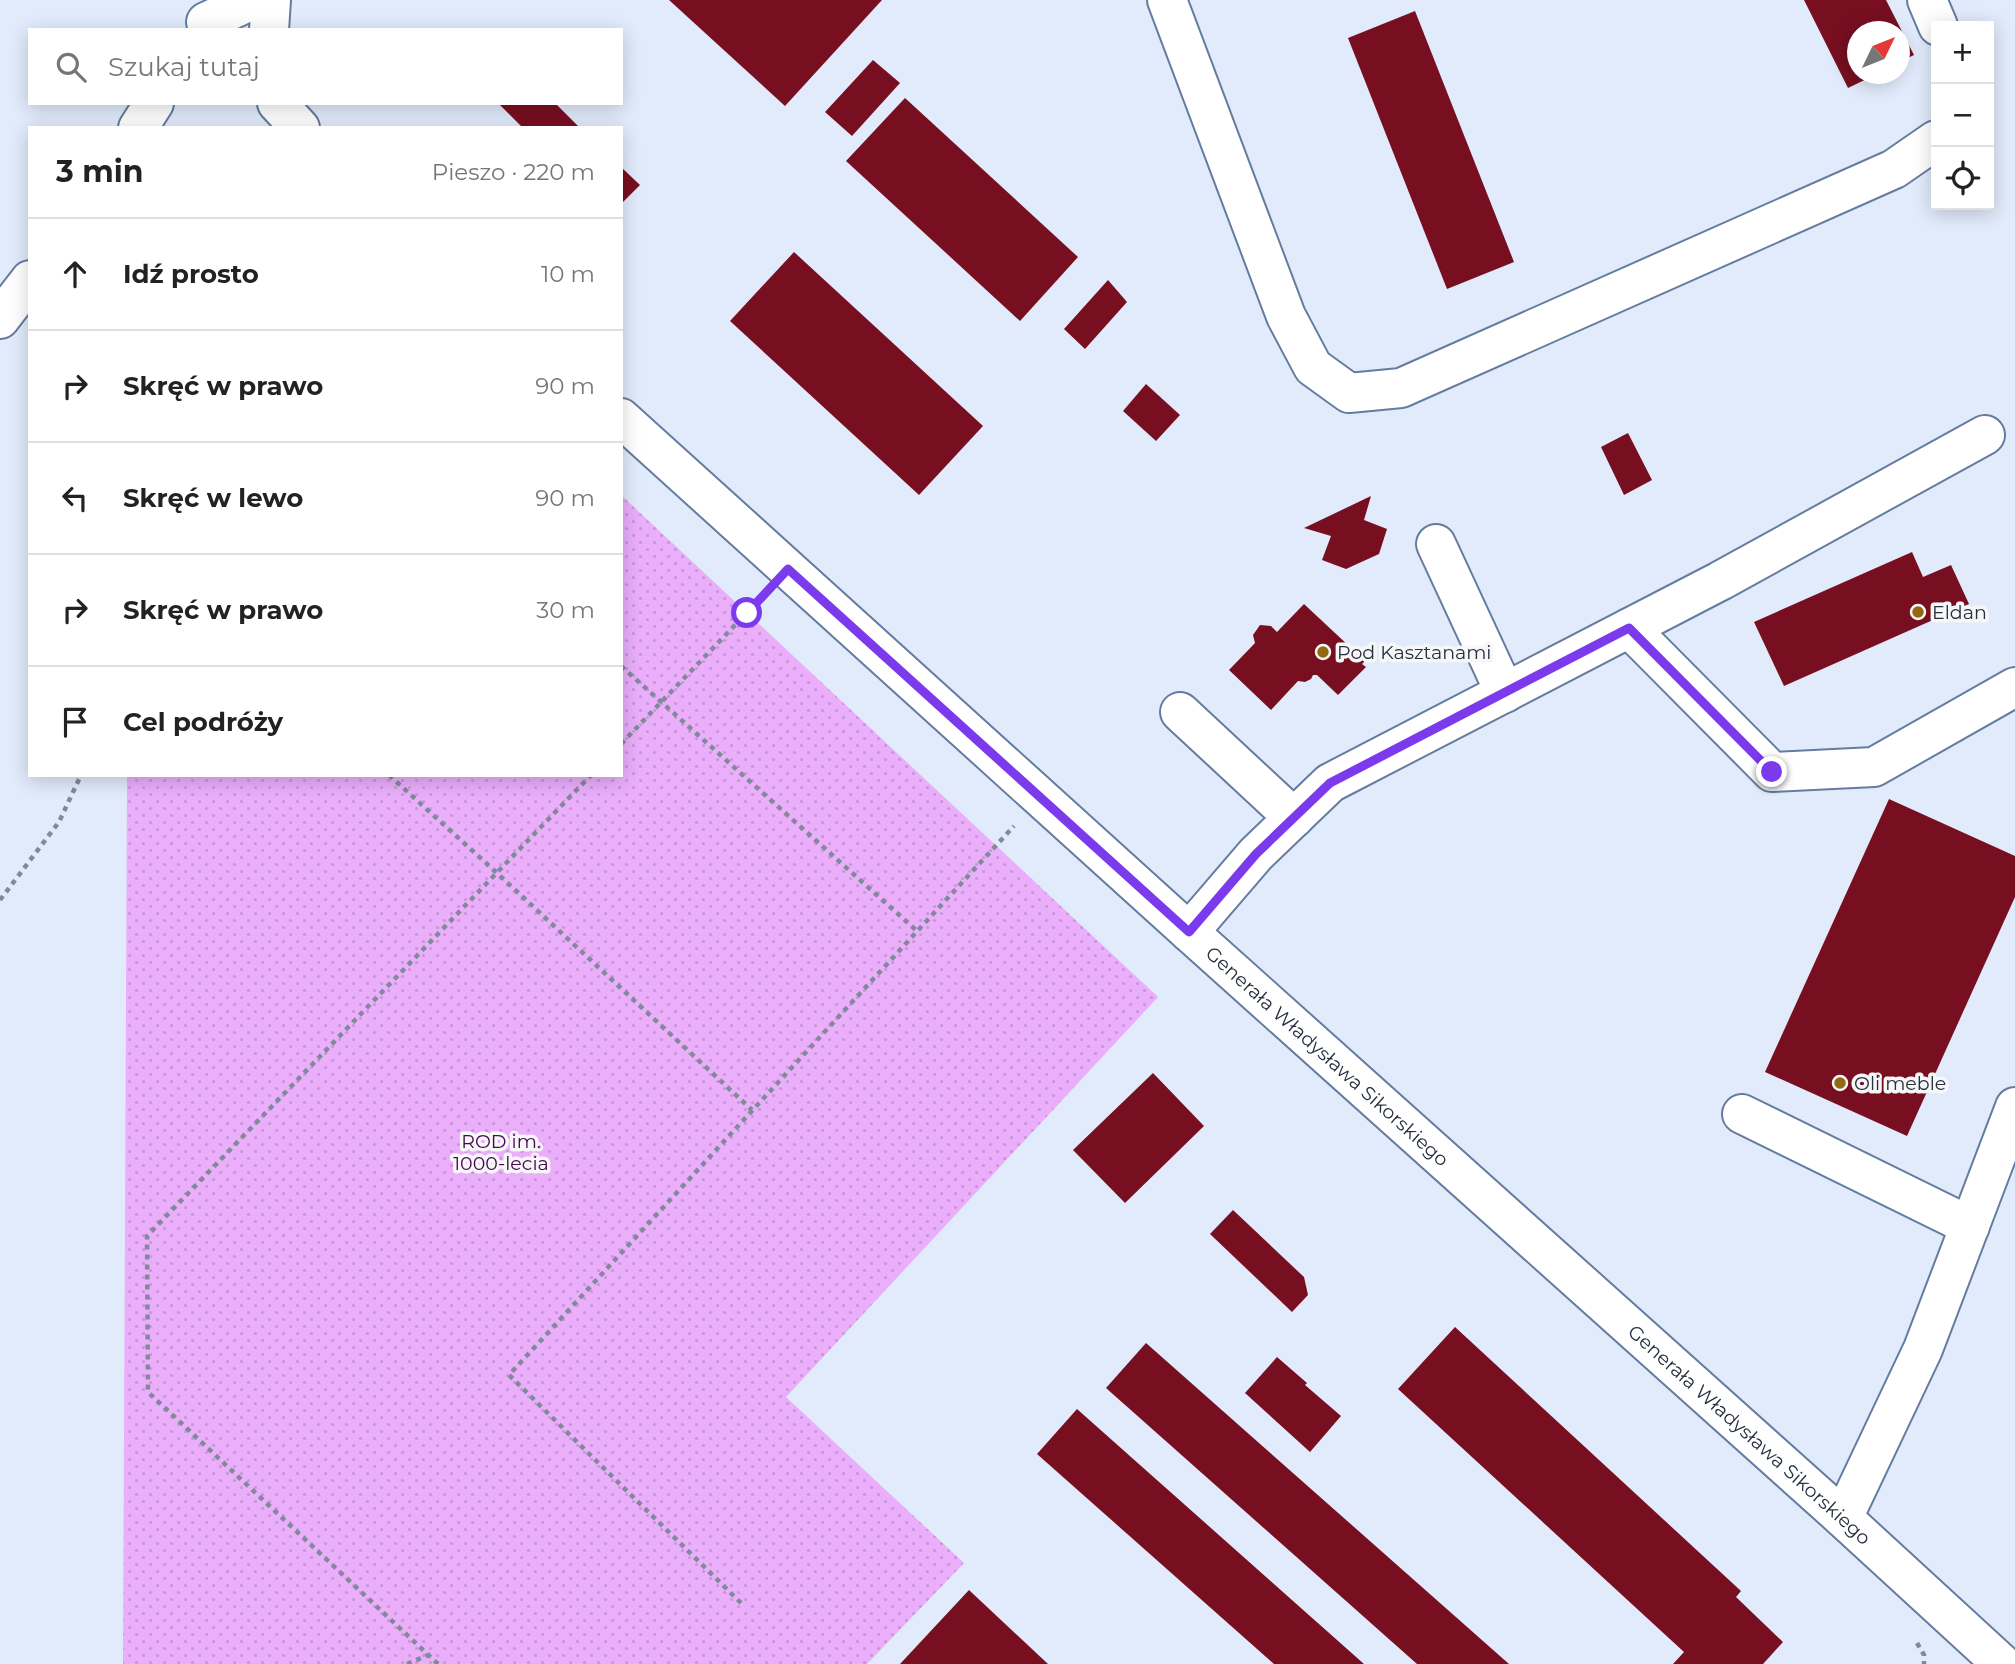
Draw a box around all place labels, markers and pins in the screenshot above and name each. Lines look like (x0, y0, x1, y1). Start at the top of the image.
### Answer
place label: Eldan (1932, 601, 1987, 624)
marker: Eldan (1910, 604, 1926, 620)
place label: Pod Kasztanami (1337, 641, 1491, 664)
marker: Pod Kasztanami (1315, 644, 1331, 660)
place label: Oli meble (1854, 1072, 1946, 1095)
marker: Oli meble (1832, 1075, 1848, 1091)

